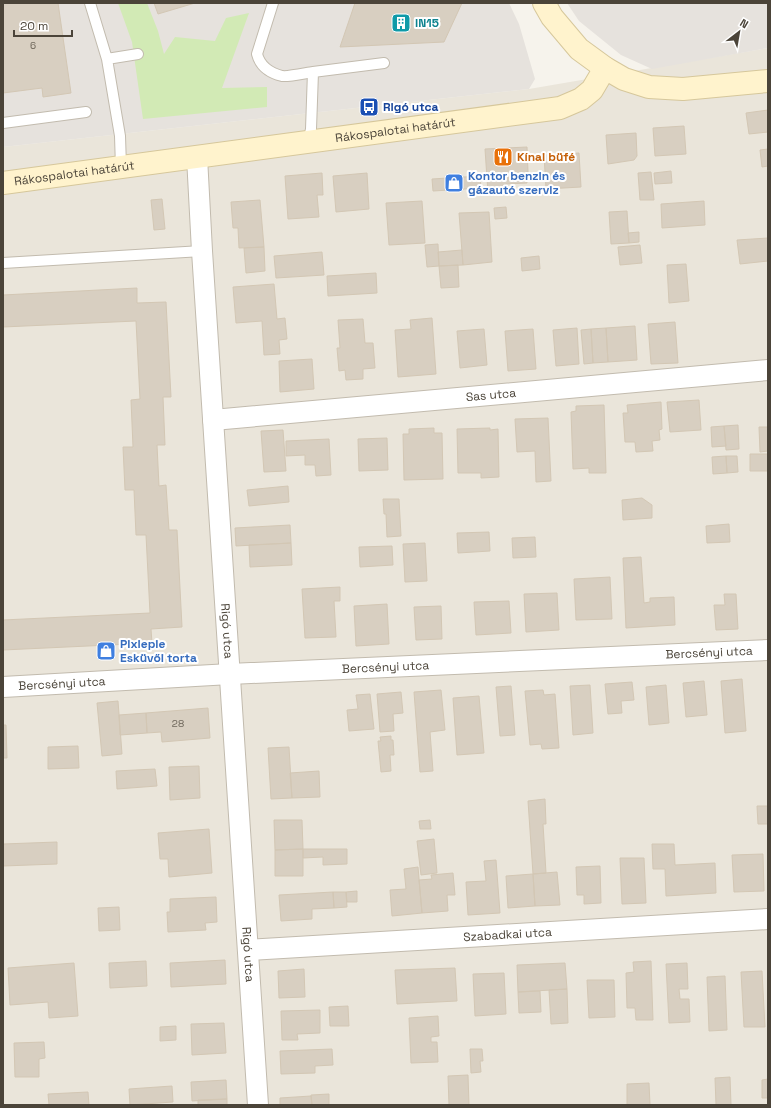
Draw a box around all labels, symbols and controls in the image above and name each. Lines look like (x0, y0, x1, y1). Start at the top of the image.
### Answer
scale bar (14, 12, 72, 38)
building icon: IN15 (390, 12, 412, 34)
north arrow (719, 12, 759, 52)
place label: IN15 (415, 15, 439, 31)
text: N (737, 16, 751, 31)
text: 20 m (20, 18, 48, 34)
house number: 6 (30, 39, 36, 52)
bus stop icon: Rigó utca (358, 96, 380, 118)
place label: Rigó utca (383, 99, 439, 115)
street label: Rákospalotai határút (334, 114, 457, 146)
restaurant icon: Kínai büfé (492, 146, 514, 168)
place label: Kínai büfé (517, 149, 575, 165)
street label: Rákospalotai határút (13, 157, 136, 189)
place label: Kontor benzin és gázautó szerviz (468, 168, 565, 198)
shop icon: Kontor benzin és gázautó szerviz (443, 172, 465, 194)
street label: Sas utca (465, 385, 517, 405)
street label: Rigó utca (217, 603, 237, 659)
place label: Pixiepie Esküvői torta (120, 636, 197, 666)
shop icon: Pixiepie Esküvői torta (95, 640, 117, 662)
street label: Bercsényi utca (665, 643, 753, 663)
street label: Bercsényi utca (341, 657, 430, 677)
street label: Bercsényi utca (18, 673, 106, 694)
house number: 28 (172, 717, 184, 730)
street label: Szabadkai utca (463, 924, 552, 945)
street label: Rigó utca (238, 926, 258, 983)

